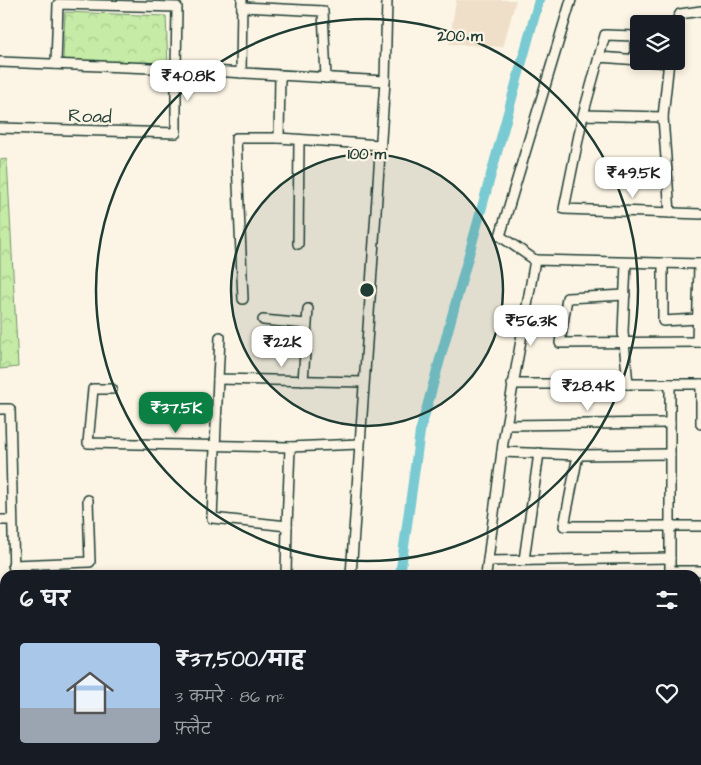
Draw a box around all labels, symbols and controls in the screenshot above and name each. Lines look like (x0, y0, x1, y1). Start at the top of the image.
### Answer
map controls (630, 15, 685, 70)
button: layers (630, 15, 685, 70)
text: 200 m (436, 26, 483, 47)
pin: ₹40.8K (147, 59, 229, 102)
text: ₹40.8K (161, 65, 215, 87)
street label: Road (68, 102, 112, 131)
text: 100 m (348, 144, 387, 165)
pin: ₹49.5K (592, 156, 674, 199)
text: ₹49.5K (606, 162, 660, 184)
centre of rings (358, 281, 376, 299)
pin: ₹56.3K (490, 304, 572, 347)
text: ₹56.3K (505, 310, 557, 332)
pin: ₹22K (252, 326, 312, 368)
text: ₹22K (263, 331, 301, 353)
pin: ₹28.4K (547, 370, 629, 412)
text: ₹28.4K (561, 375, 615, 397)
pin: ₹37.5K (135, 392, 217, 434)
text: ₹37.5K (150, 397, 202, 419)
text: 6 घर (20, 585, 70, 614)
icon: filters (653, 586, 681, 614)
text: ₹37,500/माह (175, 645, 305, 674)
icon: home (60, 663, 120, 723)
icon: heart (653, 679, 681, 707)
text: 3 कमरे · 86 m² (175, 686, 285, 708)
text: फ़्लैट (175, 718, 211, 740)

